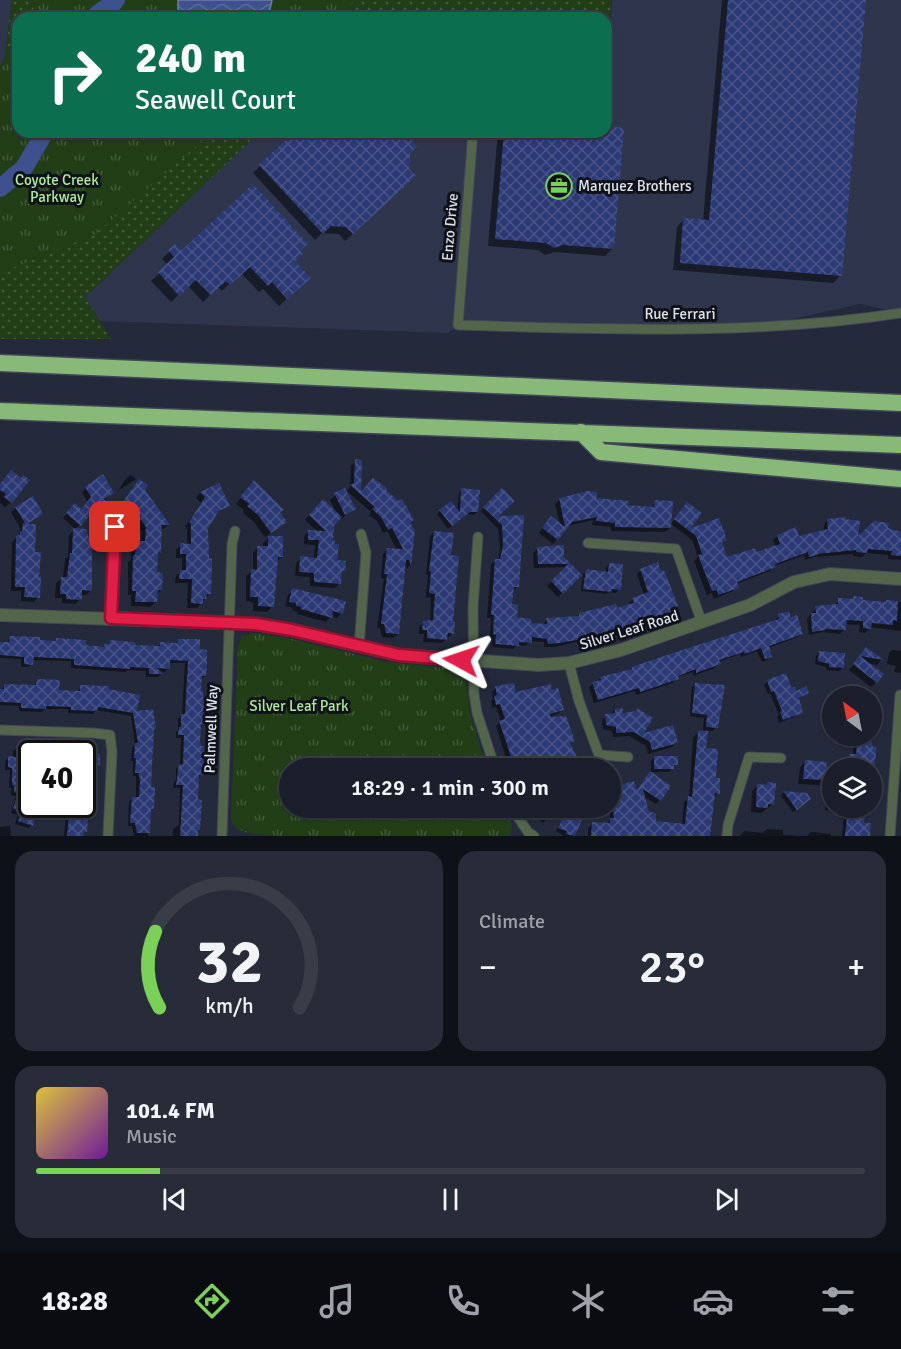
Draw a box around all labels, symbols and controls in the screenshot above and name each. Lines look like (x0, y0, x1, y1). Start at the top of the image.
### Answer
text: 240 m (135, 33, 246, 84)
icon: right (36, 36, 114, 114)
text: Seawell Court (135, 84, 296, 117)
park label: Coyote Creek Parkway (15, 171, 99, 206)
office icon: Marquez Brothers (544, 171, 574, 201)
place label: Marquez Brothers (578, 177, 692, 195)
street label: Enzo Drive (438, 192, 462, 262)
street label: Rue Ferrari (645, 305, 715, 323)
pin (89, 501, 140, 552)
icon: arrive (98, 510, 131, 543)
street label: Silver Leaf Road (577, 606, 681, 654)
position arrow (429, 628, 493, 692)
street label: Palmwell Way (200, 684, 222, 774)
north arrow (822, 686, 882, 746)
map controls (822, 686, 882, 818)
park label: Silver Leaf Park (249, 697, 349, 715)
speed limit sign: 40 (18, 740, 96, 818)
button: layers (822, 758, 882, 818)
text: 18:29 · 1 min · 300 m (351, 774, 549, 801)
text: Climate (479, 909, 545, 934)
text: 32 (195, 923, 263, 1000)
text: 23° (639, 940, 705, 995)
text: − (479, 947, 497, 988)
text: + (847, 947, 865, 988)
text: km/h (205, 993, 253, 1019)
text: 101.4 FM (126, 1097, 215, 1124)
text: Music (126, 1124, 177, 1149)
icon: previous (158, 1183, 191, 1216)
icon: pause (434, 1183, 467, 1216)
icon: next (710, 1183, 743, 1216)
icon: directions (191, 1280, 233, 1322)
icon: music (316, 1280, 358, 1322)
icon: phone (442, 1280, 484, 1322)
icon: climate (567, 1280, 609, 1322)
icon: car (692, 1280, 734, 1322)
icon: filters (817, 1280, 859, 1322)
text: 18:28 (42, 1285, 108, 1318)

